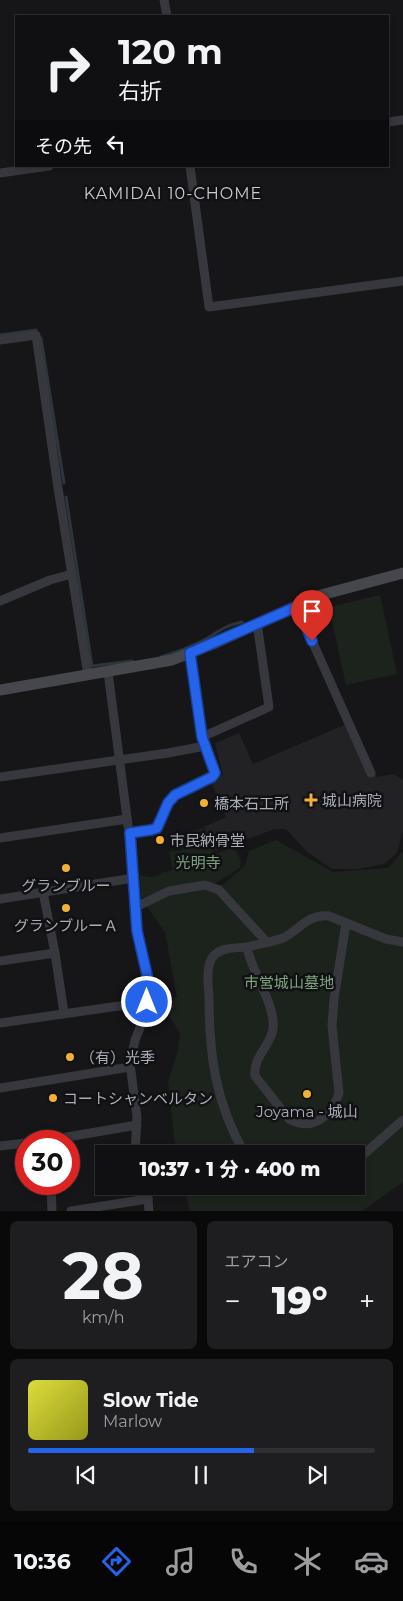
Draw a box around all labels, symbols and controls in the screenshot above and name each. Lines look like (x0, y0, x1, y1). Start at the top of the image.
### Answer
text: 120 m (118, 30, 223, 73)
icon: right (35, 35, 100, 100)
text: 右折 (118, 78, 162, 105)
icon: left (102, 130, 130, 158)
text: その先 (35, 135, 92, 158)
district label: KAMIDAI 10-CHOME (84, 184, 262, 203)
pin (291, 590, 333, 641)
icon: arrive (298, 597, 326, 625)
place label: 城山病院 (322, 791, 382, 810)
marker: 城山病院 (304, 793, 318, 807)
place label: 橋本石工所 (214, 794, 289, 813)
marker: 橋本石工所 (198, 797, 210, 809)
place label: 市民納骨堂 (170, 831, 245, 850)
marker: 市民納骨堂 (154, 834, 166, 846)
park label: 光明寺 (175, 853, 221, 872)
marker: グランブルー (60, 862, 72, 874)
place label: グランブルー (21, 876, 111, 895)
marker: グランブルーＡ (60, 902, 72, 914)
place label: グランブルーＡ (14, 916, 118, 935)
park label: 市営城山墓地 (244, 973, 334, 992)
position arrow (120, 975, 172, 1027)
place label: （有）光季 (80, 1048, 155, 1067)
marker: （有）光季 (64, 1051, 76, 1063)
marker: Joyama - 城山 (301, 1088, 313, 1100)
place label: コートシャンベルタン (63, 1089, 213, 1108)
marker: コートシャンベルタン (47, 1092, 59, 1104)
place label: Joyama - 城山 (255, 1102, 358, 1121)
speed limit sign: 30 (15, 1130, 80, 1195)
text: 10:37 · 1 分 · 400 m (140, 1158, 320, 1181)
text: 28 (63, 1236, 144, 1315)
text: エアコン (225, 1252, 289, 1271)
text: 19° (272, 1277, 328, 1324)
text: − (225, 1284, 241, 1318)
text: + (359, 1284, 375, 1318)
text: km/h (82, 1308, 125, 1327)
text: Slow Tide (103, 1389, 199, 1412)
text: Marlow (103, 1412, 162, 1431)
icon: previous (72, 1461, 100, 1489)
icon: pause (187, 1461, 215, 1489)
icon: next (303, 1461, 331, 1489)
icon: directions (99, 1544, 134, 1579)
icon: music (163, 1544, 198, 1579)
icon: phone (226, 1544, 261, 1579)
icon: climate (290, 1544, 325, 1579)
icon: car (354, 1544, 389, 1579)
text: 10:36 (14, 1548, 71, 1575)

